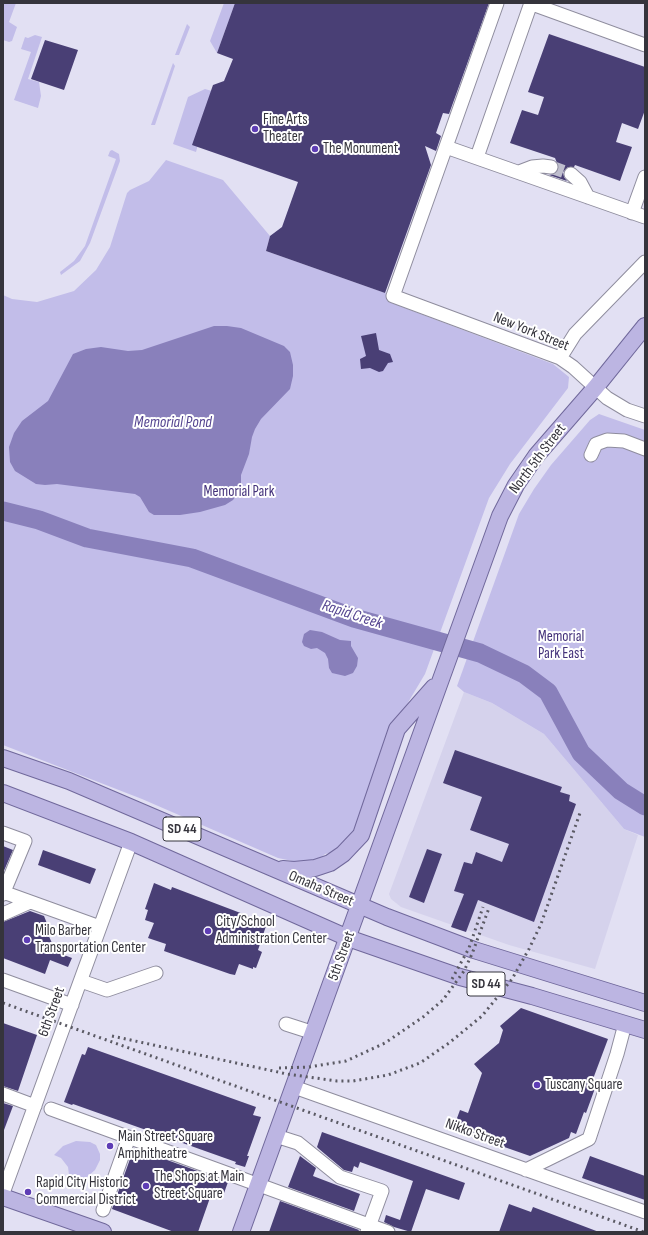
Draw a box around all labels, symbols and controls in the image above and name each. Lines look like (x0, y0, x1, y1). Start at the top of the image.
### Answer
place label: Fine Arts Theater (263, 111, 308, 146)
marker: Fine Arts Theater (250, 124, 260, 134)
place label: The Monument (323, 140, 398, 158)
marker: The Monument (310, 144, 320, 154)
street label: New York Street (490, 309, 572, 355)
water label: Memorial Pond (134, 413, 212, 433)
street label: North 5th Street (506, 421, 570, 497)
park label: Memorial Park (204, 483, 274, 501)
water label: Rapid Creek (319, 596, 385, 634)
park label: Memorial Park East (538, 628, 584, 663)
road number: SD 44 (163, 817, 201, 841)
street label: Omaha Street (286, 867, 356, 911)
place label: City/School Administration Center (216, 913, 327, 948)
place label: Milo Barber Transportation Center (35, 922, 146, 957)
marker: City/School Administration Center (203, 926, 213, 936)
street label: 5th Street (325, 929, 359, 983)
marker: Milo Barber Transportation Center (22, 935, 32, 945)
road number: SD 44 (467, 972, 505, 996)
street label: 6th Street (35, 985, 69, 1039)
place label: Tuscany Square (545, 1076, 623, 1094)
marker: Tuscany Square (532, 1080, 542, 1090)
street label: Nikko Street (443, 1115, 507, 1153)
place label: Main Street Square Amphitheatre (118, 1128, 213, 1163)
marker: Main Street Square Amphitheatre (105, 1141, 115, 1151)
place label: The Shops at Main Street Square (154, 1168, 244, 1203)
place label: Rapid City Historic Commercial District (36, 1174, 136, 1209)
marker: The Shops at Main Street Square (141, 1181, 151, 1191)
marker: Rapid City Historic Commercial District (23, 1187, 33, 1197)

